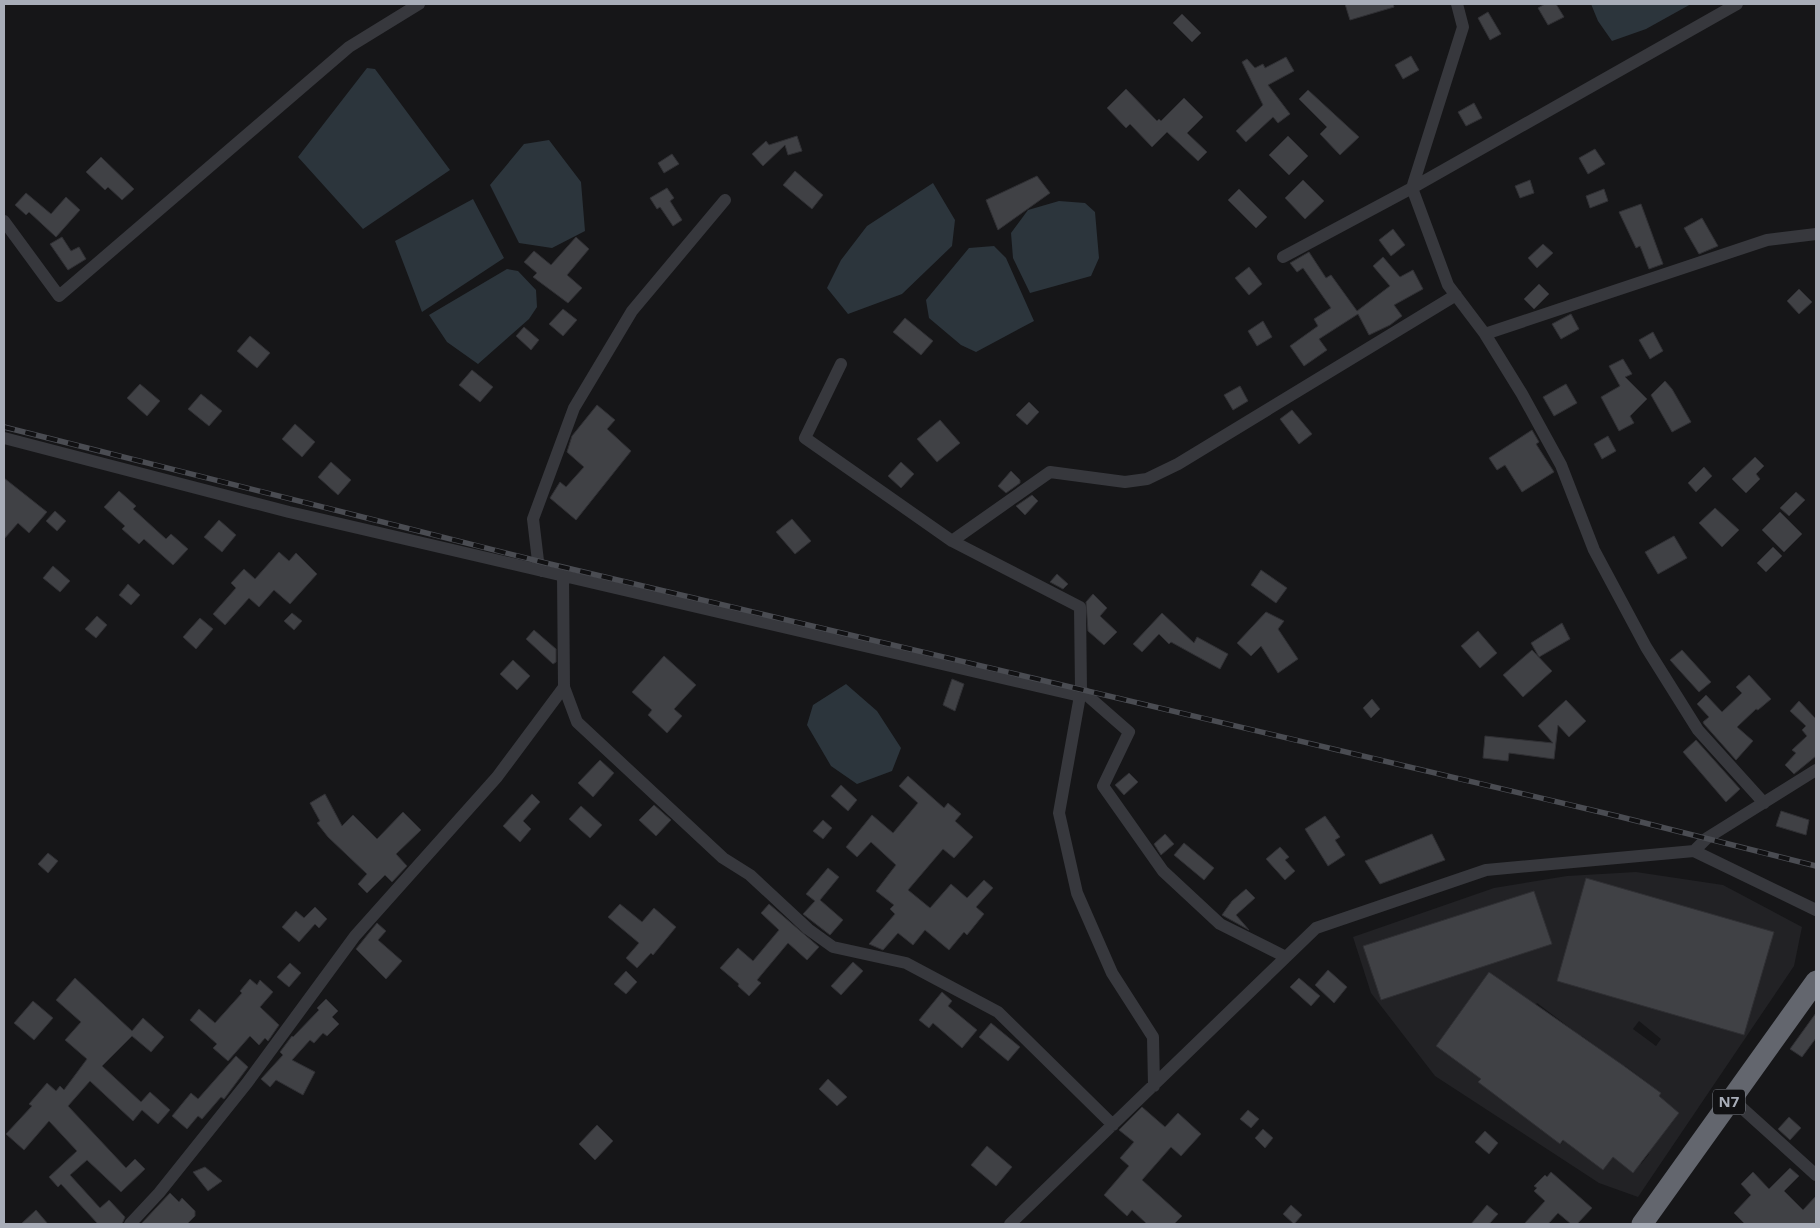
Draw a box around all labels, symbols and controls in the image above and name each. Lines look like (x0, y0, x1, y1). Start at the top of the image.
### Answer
road number: N7 (1713, 1090, 1745, 1114)

